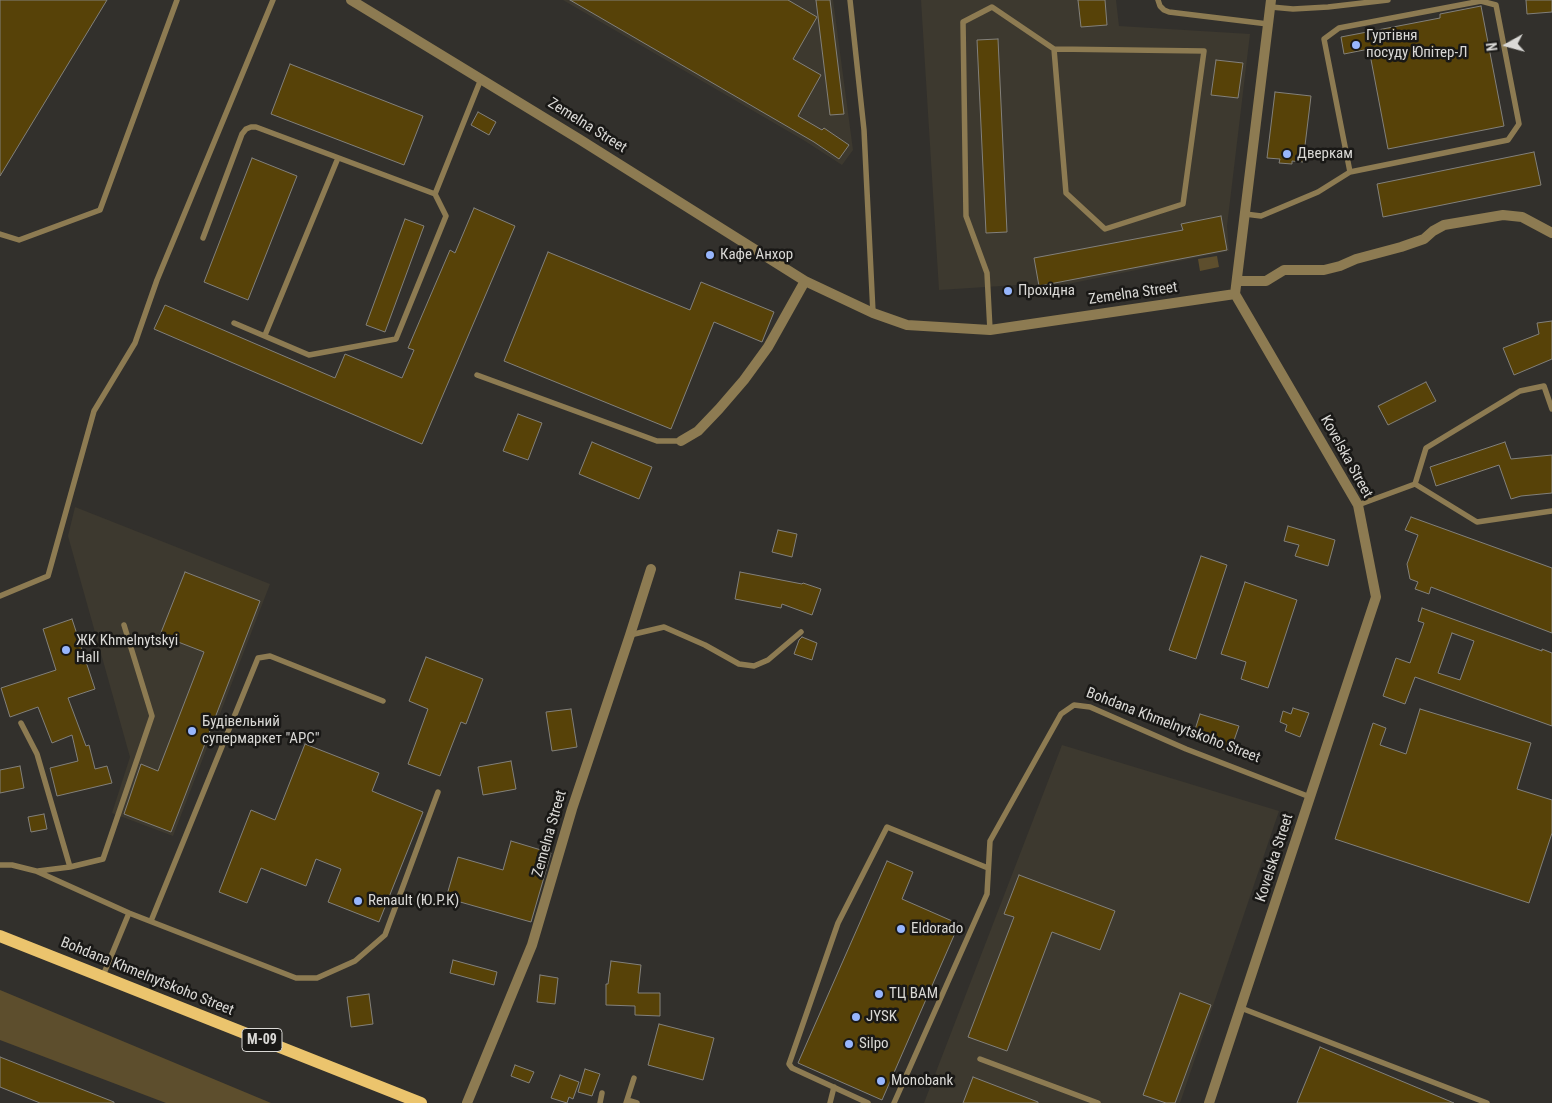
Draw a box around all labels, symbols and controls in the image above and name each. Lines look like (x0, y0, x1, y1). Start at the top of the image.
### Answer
north arrow (1482, 20, 1532, 70)
place label: Гуртівня посуду Юпітер-Л (1366, 27, 1467, 62)
marker: Гуртівня посуду Юпітер-Л (1350, 39, 1362, 51)
text: N (1484, 42, 1501, 52)
street label: Zemelna Street (544, 95, 630, 157)
place label: Дверкам (1297, 145, 1353, 163)
marker: Дверкам (1281, 148, 1293, 160)
place label: Кафе Анхор (720, 246, 793, 264)
marker: Кафе Анхор (704, 249, 716, 261)
street label: Zemelna Street (1087, 279, 1179, 309)
place label: Прохідна (1018, 282, 1075, 300)
marker: Прохідна (1002, 285, 1014, 297)
street label: Kovelska Street (1316, 413, 1376, 501)
place label: ЖК Khmelnytskyi Hall (76, 632, 178, 667)
marker: ЖК Khmelnytskyi Hall (60, 644, 72, 656)
street label: Bohdana Khmelnytskoho Street (1083, 684, 1263, 768)
place label: Будівельний супермаркет "АРС" (202, 713, 320, 748)
marker: Будівельний супермаркет "АРС" (186, 725, 198, 737)
street label: Zemelna Street (529, 788, 571, 880)
street label: Kovelska Street (1252, 812, 1298, 904)
place label: Renault (Ю.Р.К) (368, 892, 459, 910)
marker: Renault (Ю.Р.К) (352, 895, 364, 907)
place label: Eldorado (911, 920, 963, 938)
marker: Eldorado (895, 923, 907, 935)
street label: Bohdana Khmelnytskoho Street (58, 934, 236, 1020)
place label: ТЦ ВАМ (889, 985, 938, 1003)
marker: ТЦ ВАМ (873, 988, 885, 1000)
place label: JYSK (866, 1008, 897, 1026)
marker: JYSK (850, 1011, 862, 1023)
road number: М-09 (242, 1028, 282, 1052)
place label: Silpo (859, 1035, 889, 1053)
marker: Silpo (843, 1038, 855, 1050)
place label: Monobank (891, 1072, 953, 1090)
marker: Monobank (875, 1075, 887, 1087)

